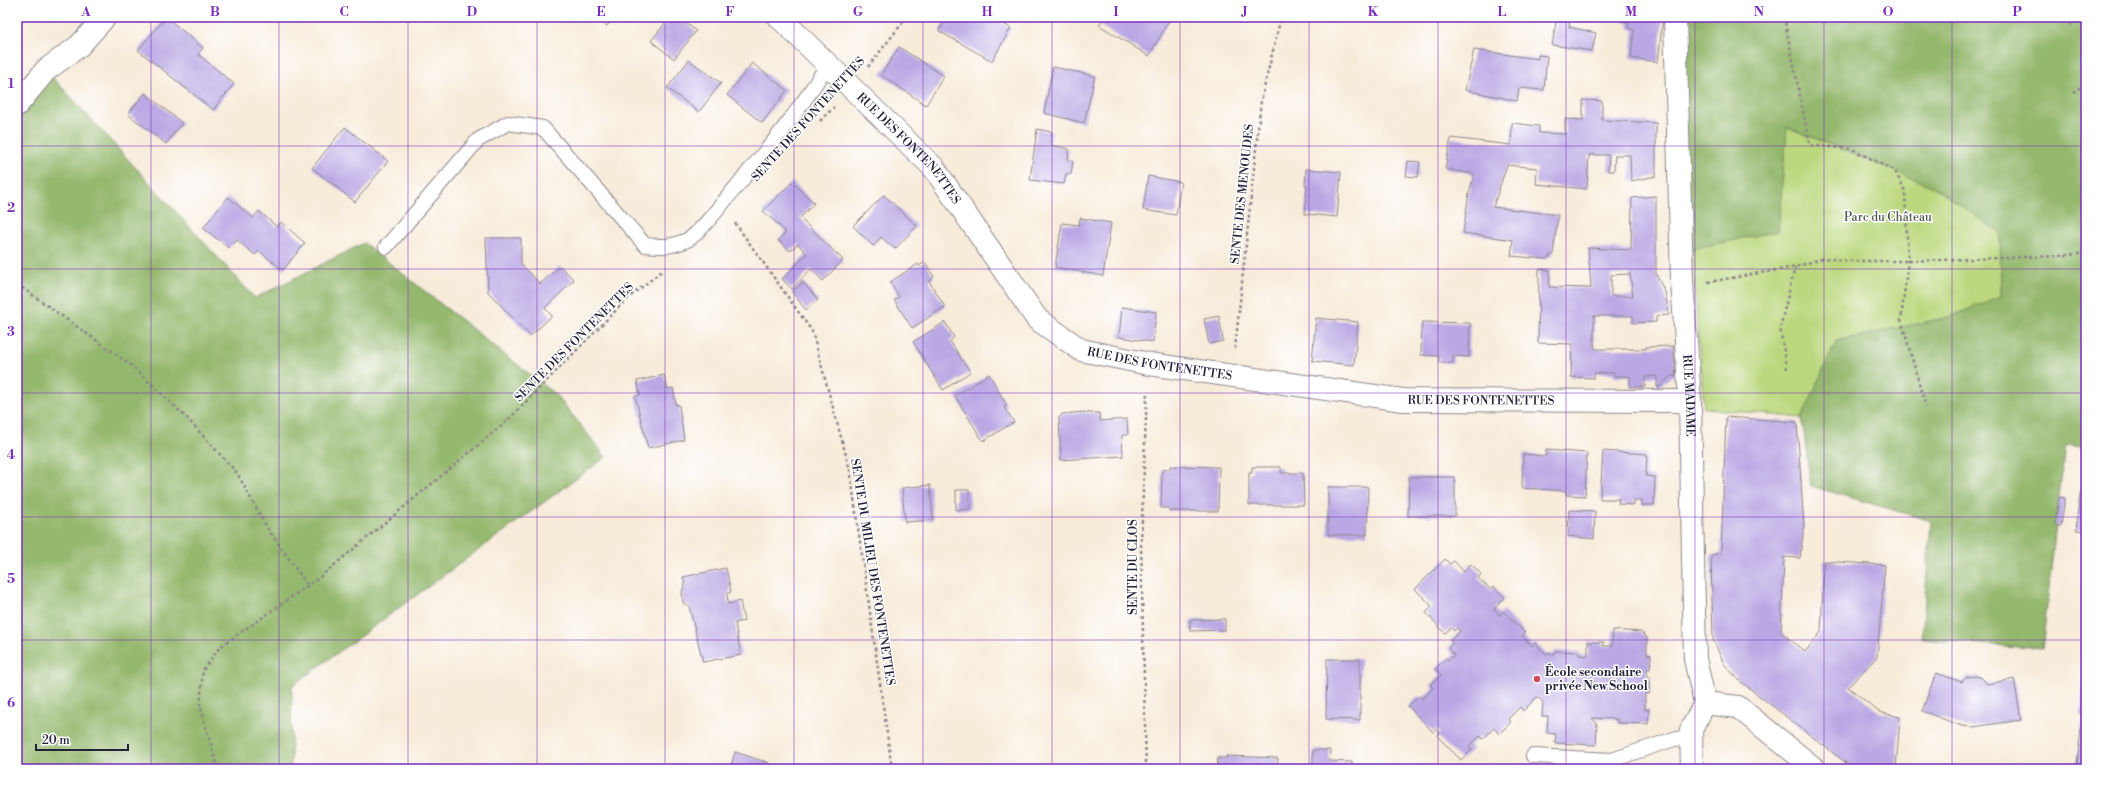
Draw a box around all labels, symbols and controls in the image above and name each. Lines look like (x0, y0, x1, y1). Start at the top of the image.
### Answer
text: A (80, 4, 91, 20)
text: B (210, 4, 220, 20)
text: C (339, 4, 349, 20)
text: D (467, 4, 477, 20)
text: E (596, 4, 606, 20)
text: F (725, 4, 735, 20)
text: G (853, 4, 864, 20)
text: H (982, 4, 993, 20)
text: I (1113, 4, 1119, 20)
text: J (1240, 4, 1248, 20)
text: K (1368, 4, 1379, 20)
text: L (1498, 4, 1507, 20)
text: M (1625, 4, 1637, 20)
text: N (1754, 4, 1765, 20)
text: O (1883, 4, 1894, 20)
text: P (2012, 4, 2022, 20)
street label: SENTE DES FONTENETTES (748, 54, 868, 185)
text: 1 (8, 76, 15, 92)
street label: RUE DES FONTENETTES (853, 90, 964, 207)
street label: SENTE DES MENOUDES (1228, 123, 1257, 265)
text: 2 (7, 200, 15, 216)
park label: Parc du Château (1844, 210, 1932, 225)
street label: SENTE DES FONTENETTES (512, 280, 637, 405)
text: 3 (7, 324, 15, 340)
street label: RUE DES FONTENETTES (1086, 344, 1233, 384)
street label: RUE MADAME (1679, 354, 1698, 437)
street label: RUE DES FONTENETTES (1408, 393, 1555, 409)
text: 4 (7, 447, 16, 463)
street label: SENTE DU MILIEU DES FONTENETTES (847, 458, 898, 687)
street label: SENTE DU CLOS (1126, 519, 1141, 615)
text: 5 (7, 571, 15, 587)
place label: École secondaire privée New School (1545, 663, 1648, 694)
marker: École secondaire privée New School (1532, 674, 1542, 684)
text: 6 (7, 695, 15, 711)
scale bar (36, 726, 128, 752)
text: 20 m (42, 733, 70, 748)

